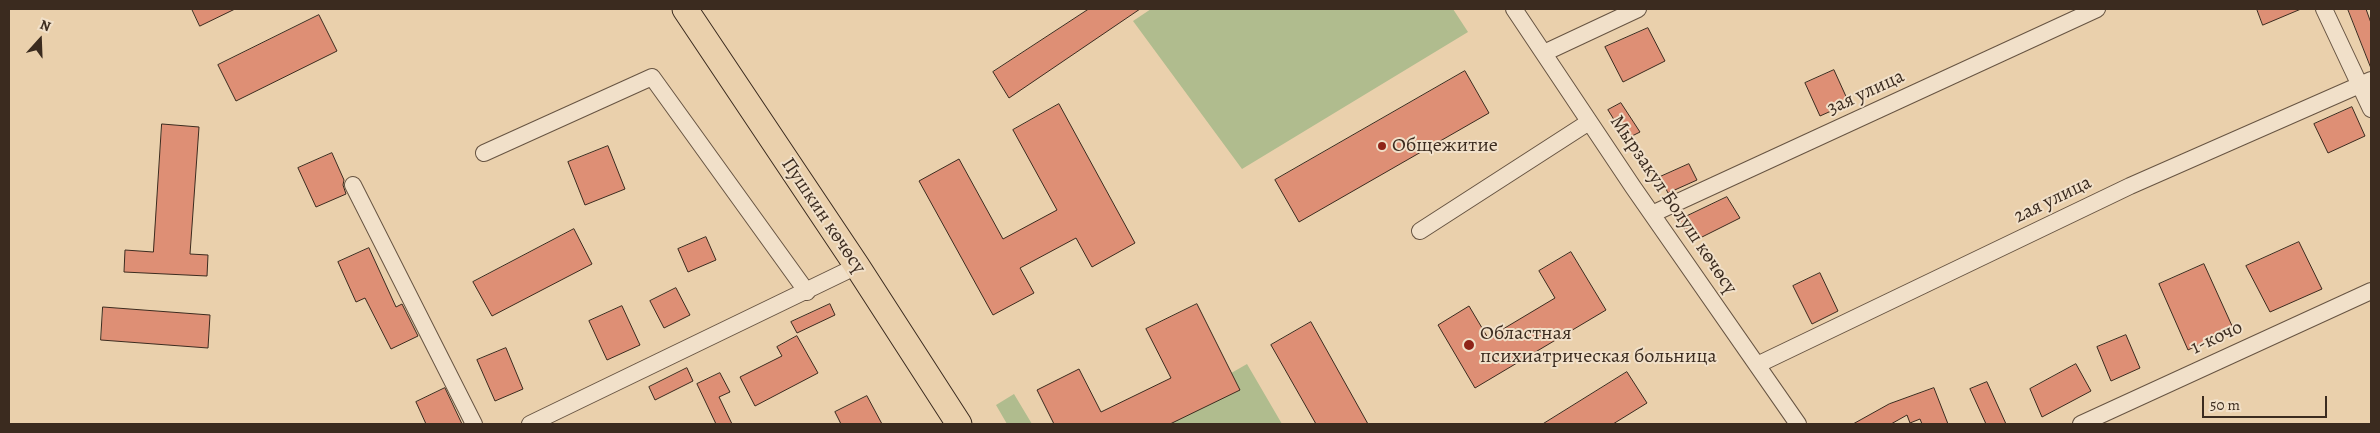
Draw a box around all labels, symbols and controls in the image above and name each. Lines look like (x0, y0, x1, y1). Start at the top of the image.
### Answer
north arrow (15, 15, 65, 65)
text: N (37, 15, 53, 36)
street label: 3ая улица (1824, 65, 1908, 121)
street label: Мырзакул Болуш көчөсү (1604, 111, 1742, 299)
place label: Общежитие (1392, 134, 1498, 158)
marker: Общежитие (1376, 140, 1388, 152)
street label: Пушкин көчөсү (775, 154, 871, 278)
street label: 2ая улица (2010, 171, 2096, 229)
street label: 1-кочо (2187, 316, 2247, 360)
place label: Областная психиатрическая больница (1480, 322, 1717, 369)
marker: Областная психиатрическая больница (1462, 338, 1476, 352)
scale bar (2205, 386, 2330, 418)
text: 50 m (2210, 395, 2240, 415)

